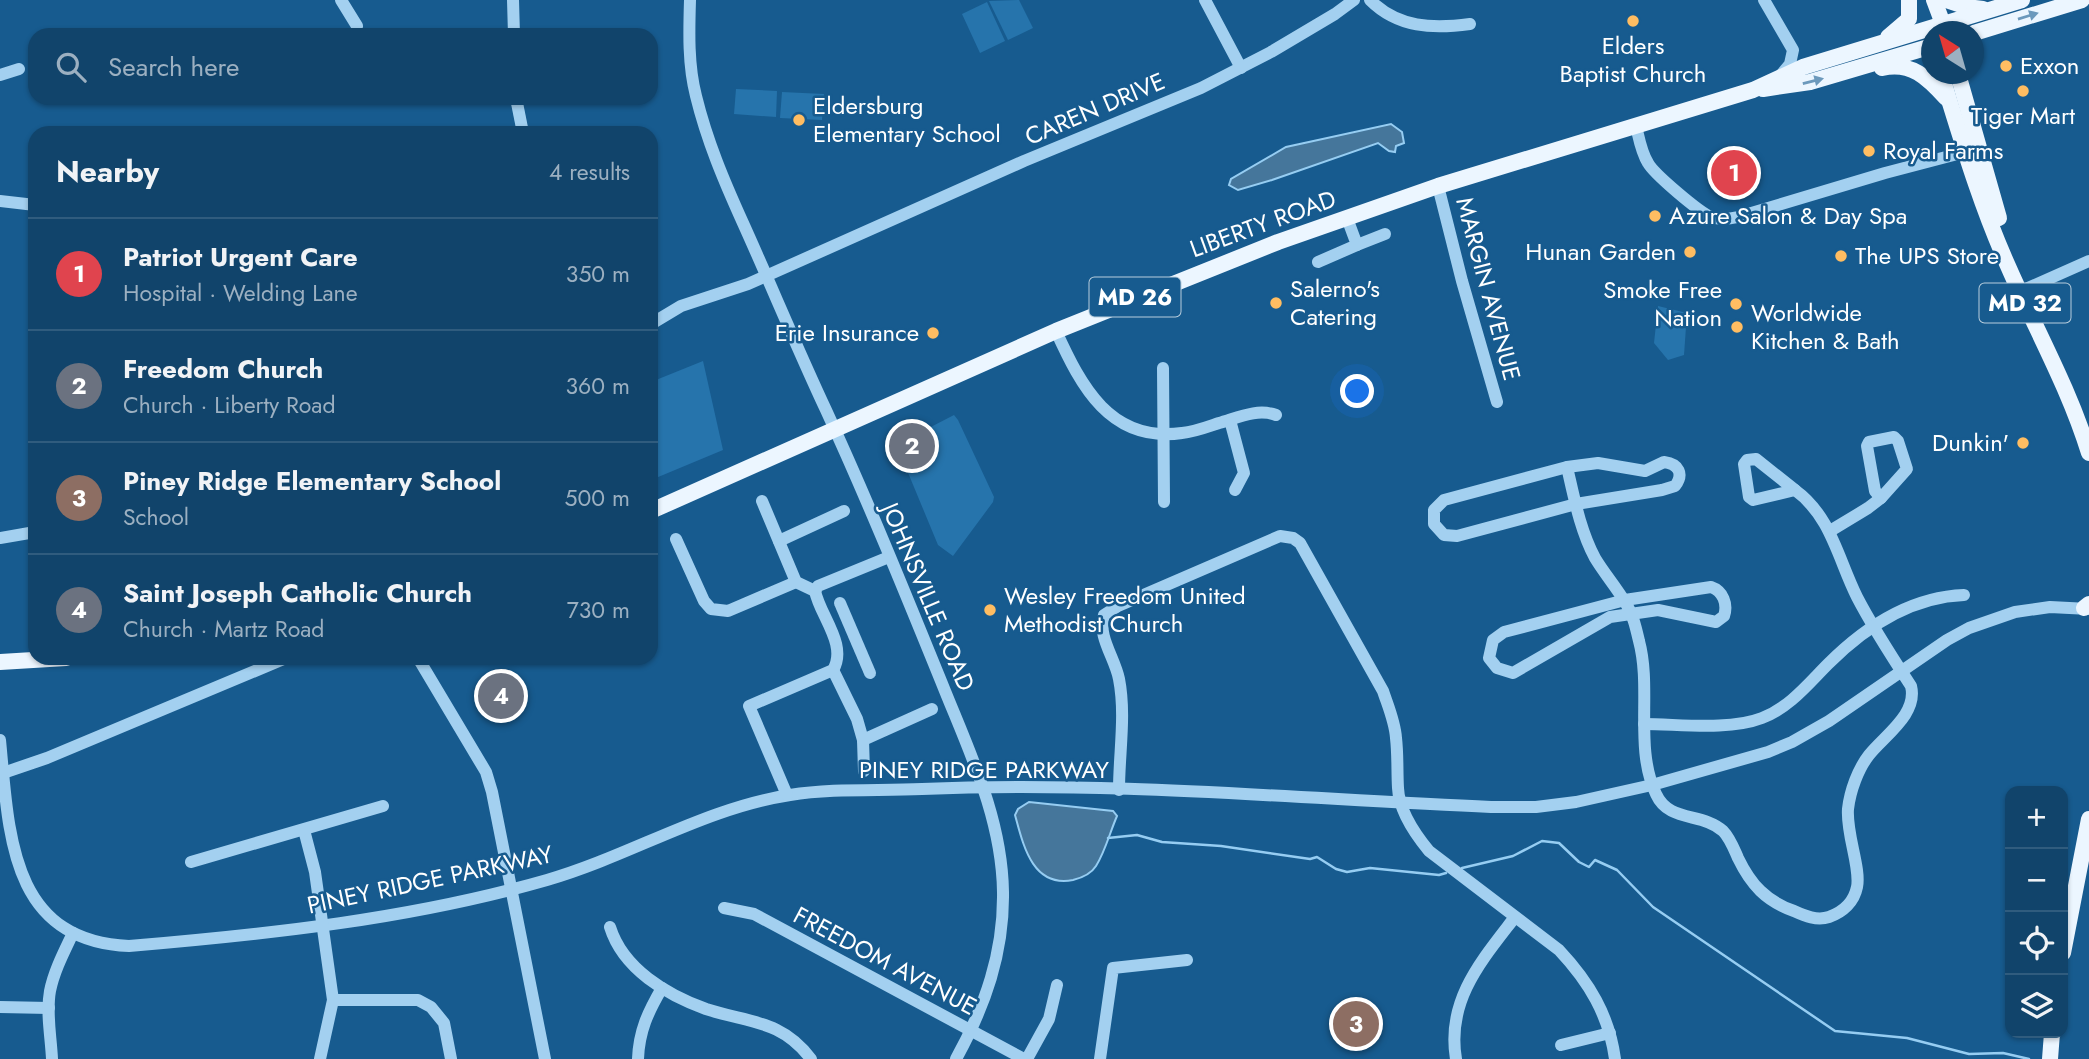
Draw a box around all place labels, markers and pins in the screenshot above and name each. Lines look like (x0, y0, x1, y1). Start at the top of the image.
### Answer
marker: Elders Baptist Church (1625, 13, 1641, 29)
place label: Elders Baptist Church (1560, 28, 1706, 91)
place label: Exxon (2020, 48, 2079, 83)
marker: Exxon (1998, 58, 2014, 74)
marker: Tiger Mart (2015, 83, 2031, 99)
place label: Eldersburg Elementary School (813, 88, 1001, 151)
place label: Tiger Mart (1971, 98, 2075, 133)
marker: Eldersburg Elementary School (791, 112, 807, 128)
place label: Royal Farms (1883, 133, 2003, 168)
marker: Royal Farms (1861, 143, 1877, 159)
pin: 1 (1711, 147, 1757, 199)
place label: Azure Salon & Day Spa (1669, 198, 1907, 233)
marker: Azure Salon & Day Spa (1647, 208, 1663, 224)
place label: Hunan Garden (1525, 234, 1676, 269)
place label: The UPS Store (1855, 238, 1999, 273)
marker: Hunan Garden (1682, 244, 1698, 260)
marker: The UPS Store (1833, 248, 1849, 264)
place label: Salerno's Catering (1290, 271, 1380, 334)
place label: Smoke Free Nation (1603, 272, 1722, 335)
marker: Salerno's Catering (1268, 295, 1284, 311)
place label: Worldwide Kitchen & Bath (1751, 295, 1900, 358)
marker: Smoke Free Nation (1728, 296, 1744, 312)
place label: Erie Insurance (775, 315, 919, 350)
marker: Worldwide Kitchen & Bath (1729, 319, 1745, 335)
marker: Erie Insurance (925, 325, 941, 341)
pin: 2 (889, 420, 935, 472)
place label: Dunkin' (1932, 425, 2009, 460)
marker: Dunkin' (2015, 435, 2031, 451)
place label: Wesley Freedom United Methodist Church (1004, 578, 1246, 641)
marker: Wesley Freedom United Methodist Church (982, 602, 998, 618)
pin: 4 (478, 670, 524, 722)
pin: 3 (1333, 998, 1379, 1050)

